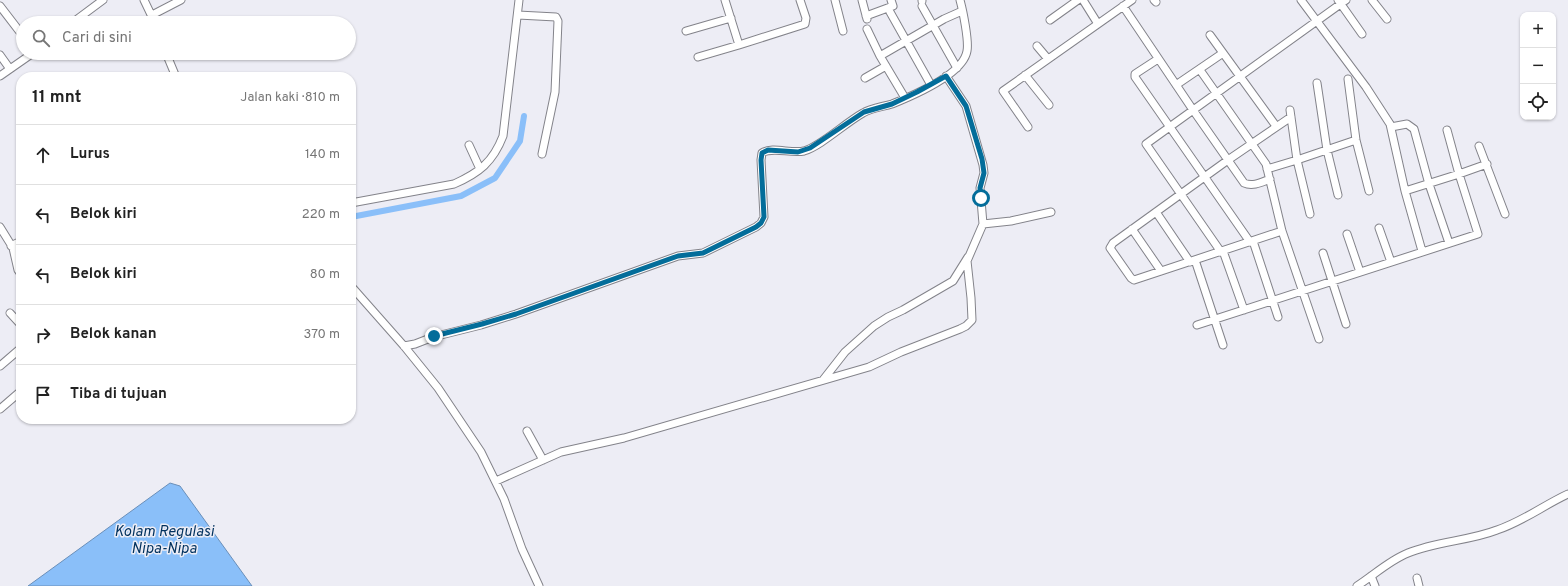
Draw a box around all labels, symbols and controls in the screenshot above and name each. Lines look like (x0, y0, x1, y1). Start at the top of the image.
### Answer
map controls (1520, 12, 1556, 120)
button: + (1520, 12, 1556, 48)
search box (16, 16, 356, 60)
icon: search (30, 27, 52, 49)
text: Cari di sini (62, 29, 132, 48)
button: − (1520, 48, 1556, 84)
button: locate (1520, 84, 1556, 120)
text: 11 mnt (32, 87, 81, 109)
text: Jalan kaki · 810 m (240, 90, 340, 106)
icon: ahead (32, 144, 54, 166)
text: Lurus (70, 145, 110, 164)
text: 140 m (305, 147, 340, 163)
route start (972, 189, 990, 207)
icon: left (32, 204, 54, 226)
text: Belok kiri (70, 205, 137, 224)
text: 220 m (302, 207, 340, 223)
icon: left (32, 264, 54, 286)
text: Belok kiri (70, 265, 137, 284)
text: 80 m (310, 267, 340, 283)
icon: right (32, 324, 54, 346)
text: Belok kanan (70, 325, 157, 344)
text: 370 m (303, 327, 340, 343)
route end (425, 327, 443, 345)
icon: arrive (32, 384, 54, 406)
text: Tiba di tujuan (70, 385, 167, 404)
water label: Kolam Regulasi Nipa-Nipa (114, 523, 215, 559)

